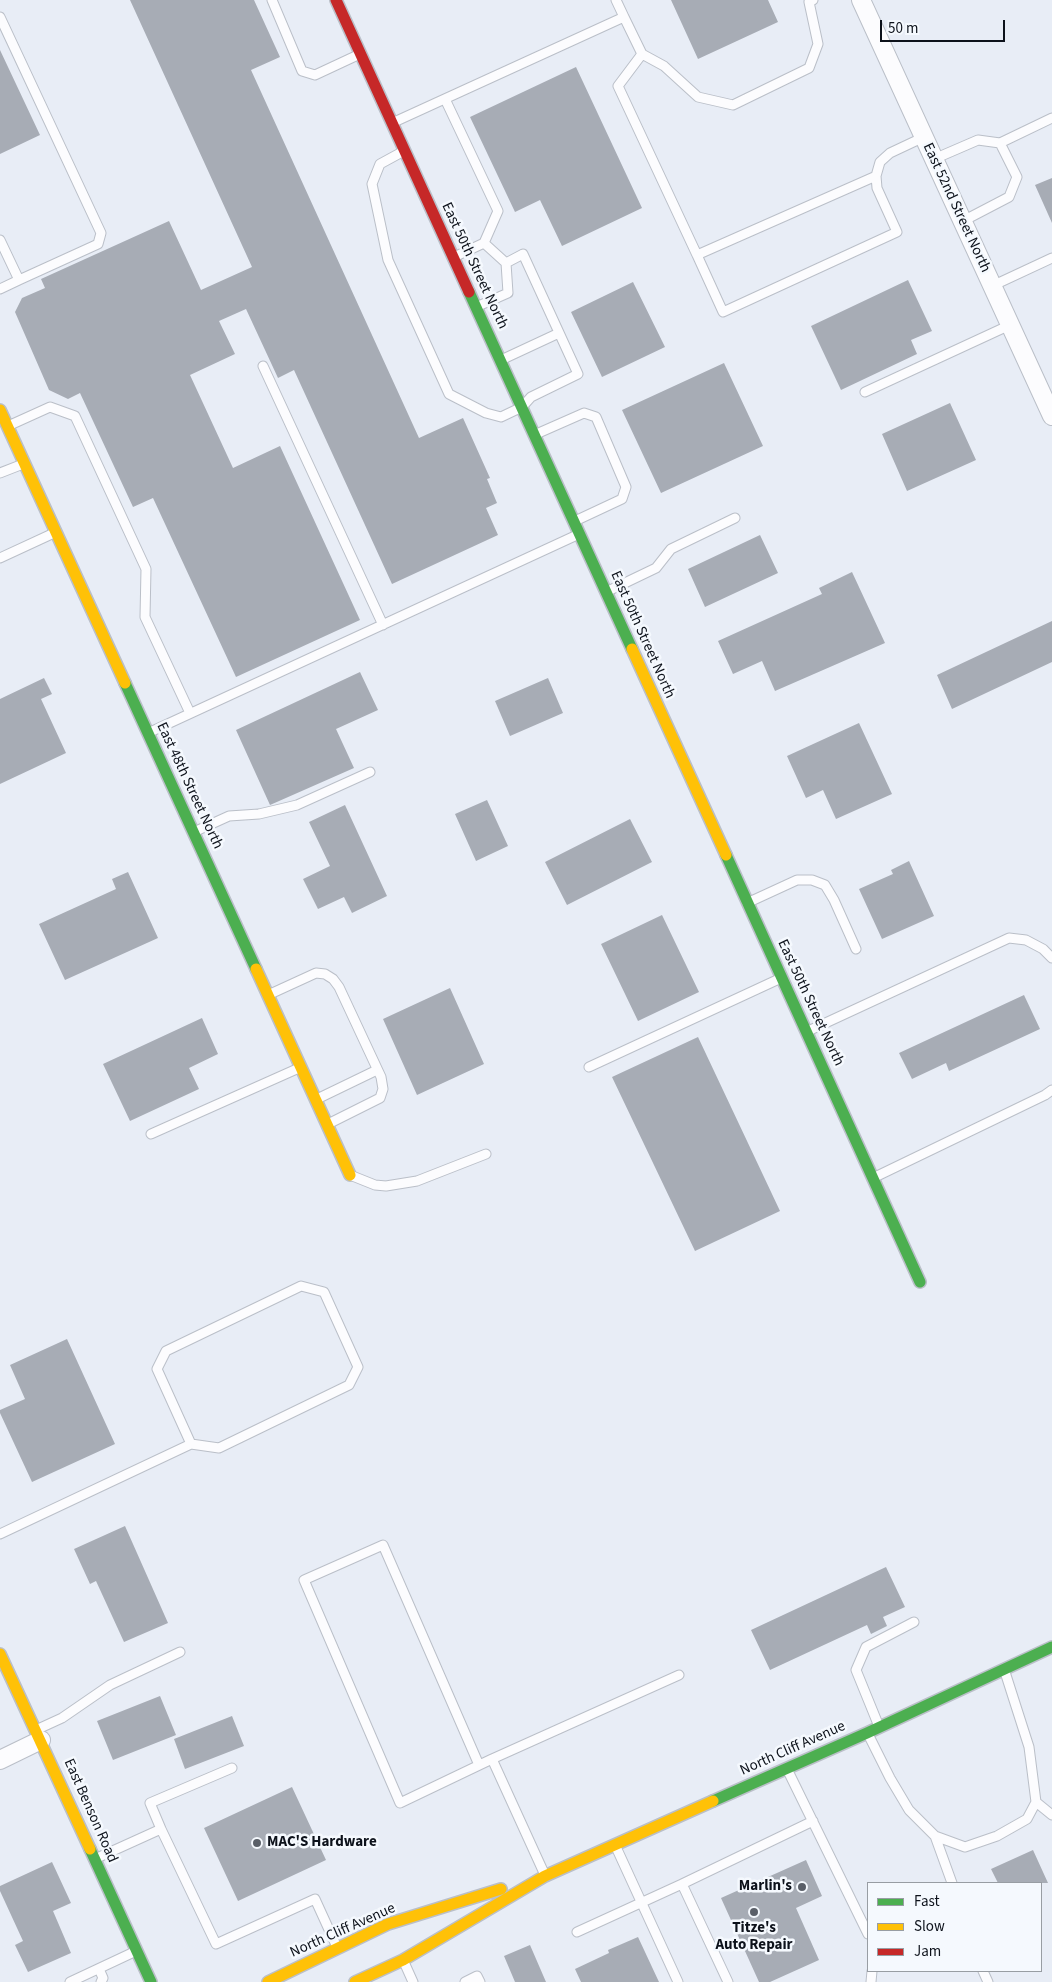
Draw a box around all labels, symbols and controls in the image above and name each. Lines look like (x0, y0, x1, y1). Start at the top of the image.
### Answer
scale bar (882, 10, 1007, 42)
text: 50 m (888, 18, 918, 39)
street label: East 52nd Street North (918, 140, 994, 276)
street label: East 50th Street North (437, 200, 511, 332)
street label: East 50th Street North (606, 569, 678, 701)
street label: East 48th Street North (152, 720, 226, 852)
street label: East 50th Street North (773, 937, 847, 1069)
street label: North Cliff Avenue (738, 1718, 848, 1780)
street label: East Benson Road (59, 1756, 121, 1866)
place label: MAC'S Hardware (267, 1834, 377, 1852)
marker: MAC'S Hardware (251, 1837, 263, 1849)
place label: Marlin's (739, 1878, 792, 1896)
marker: Marlin's (796, 1881, 808, 1893)
legend (867, 1882, 1042, 1972)
text: Fast (914, 1891, 940, 1912)
street label: North Cliff Avenue (288, 1900, 398, 1962)
marker: Titze's Auto Repair (748, 1906, 760, 1918)
text: Slow (914, 1916, 945, 1937)
place label: Titze's Auto Repair (715, 1920, 793, 1955)
text: Jam (914, 1941, 941, 1962)

